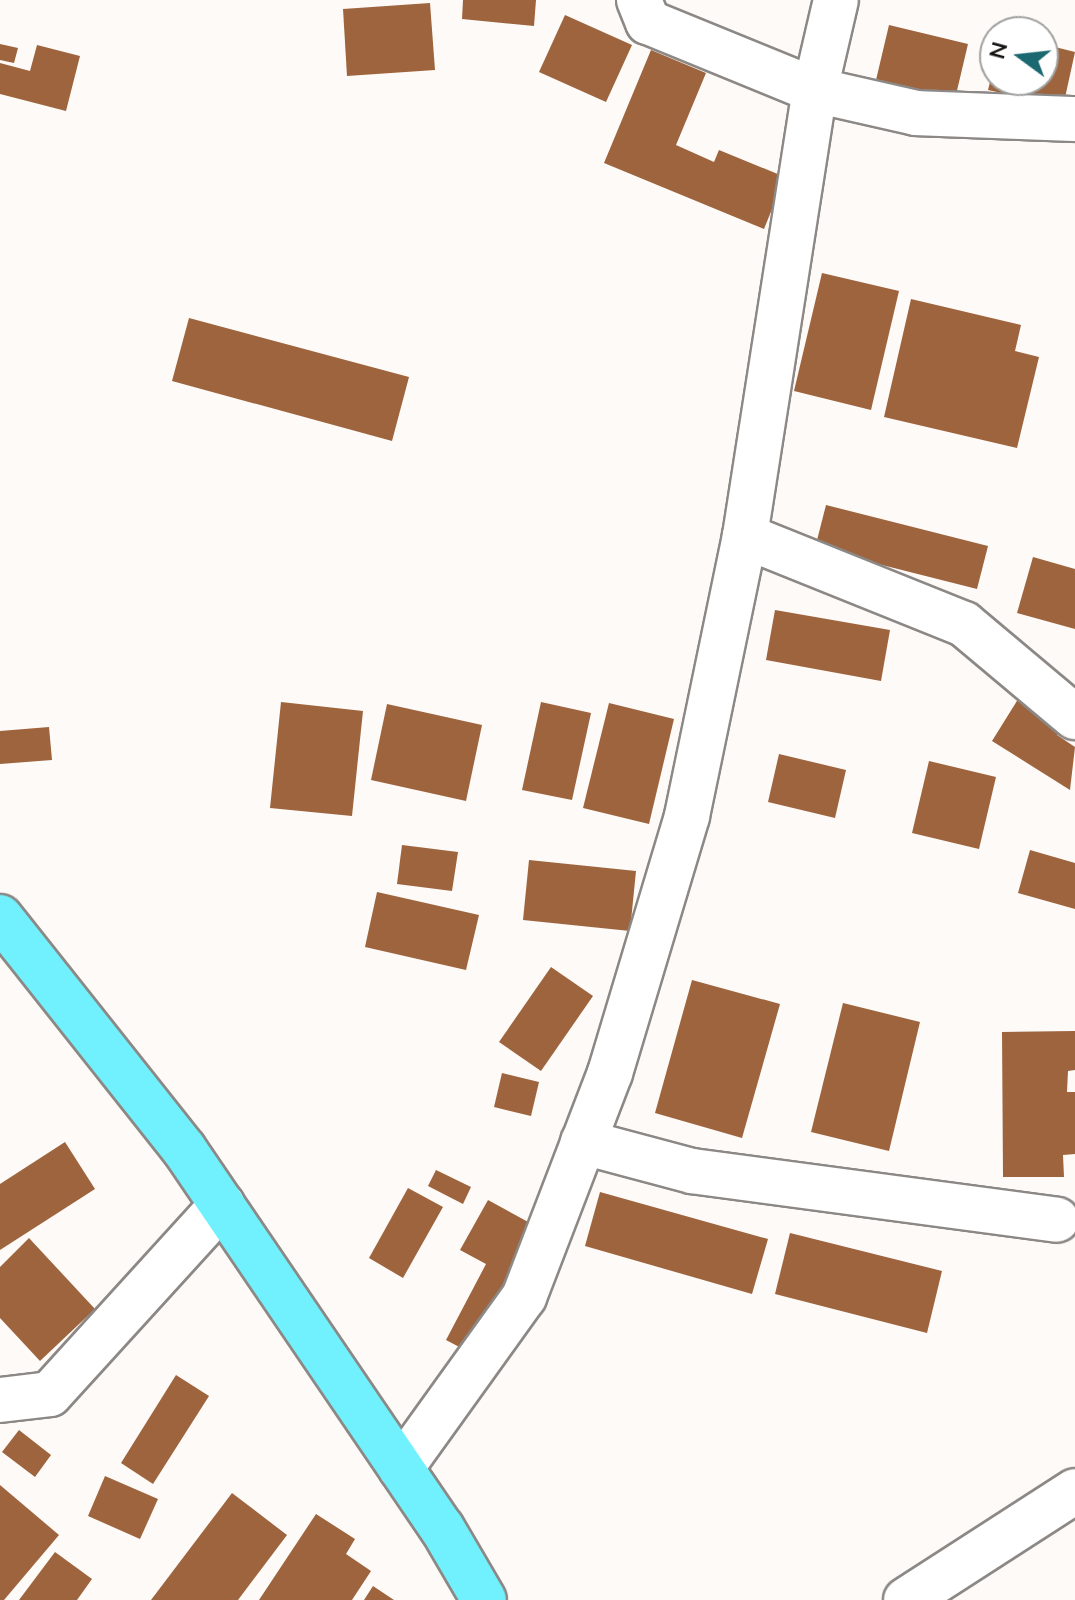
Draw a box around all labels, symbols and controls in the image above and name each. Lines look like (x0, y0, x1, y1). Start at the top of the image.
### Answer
north arrow (979, 16, 1059, 96)
text: N (982, 39, 1013, 62)

